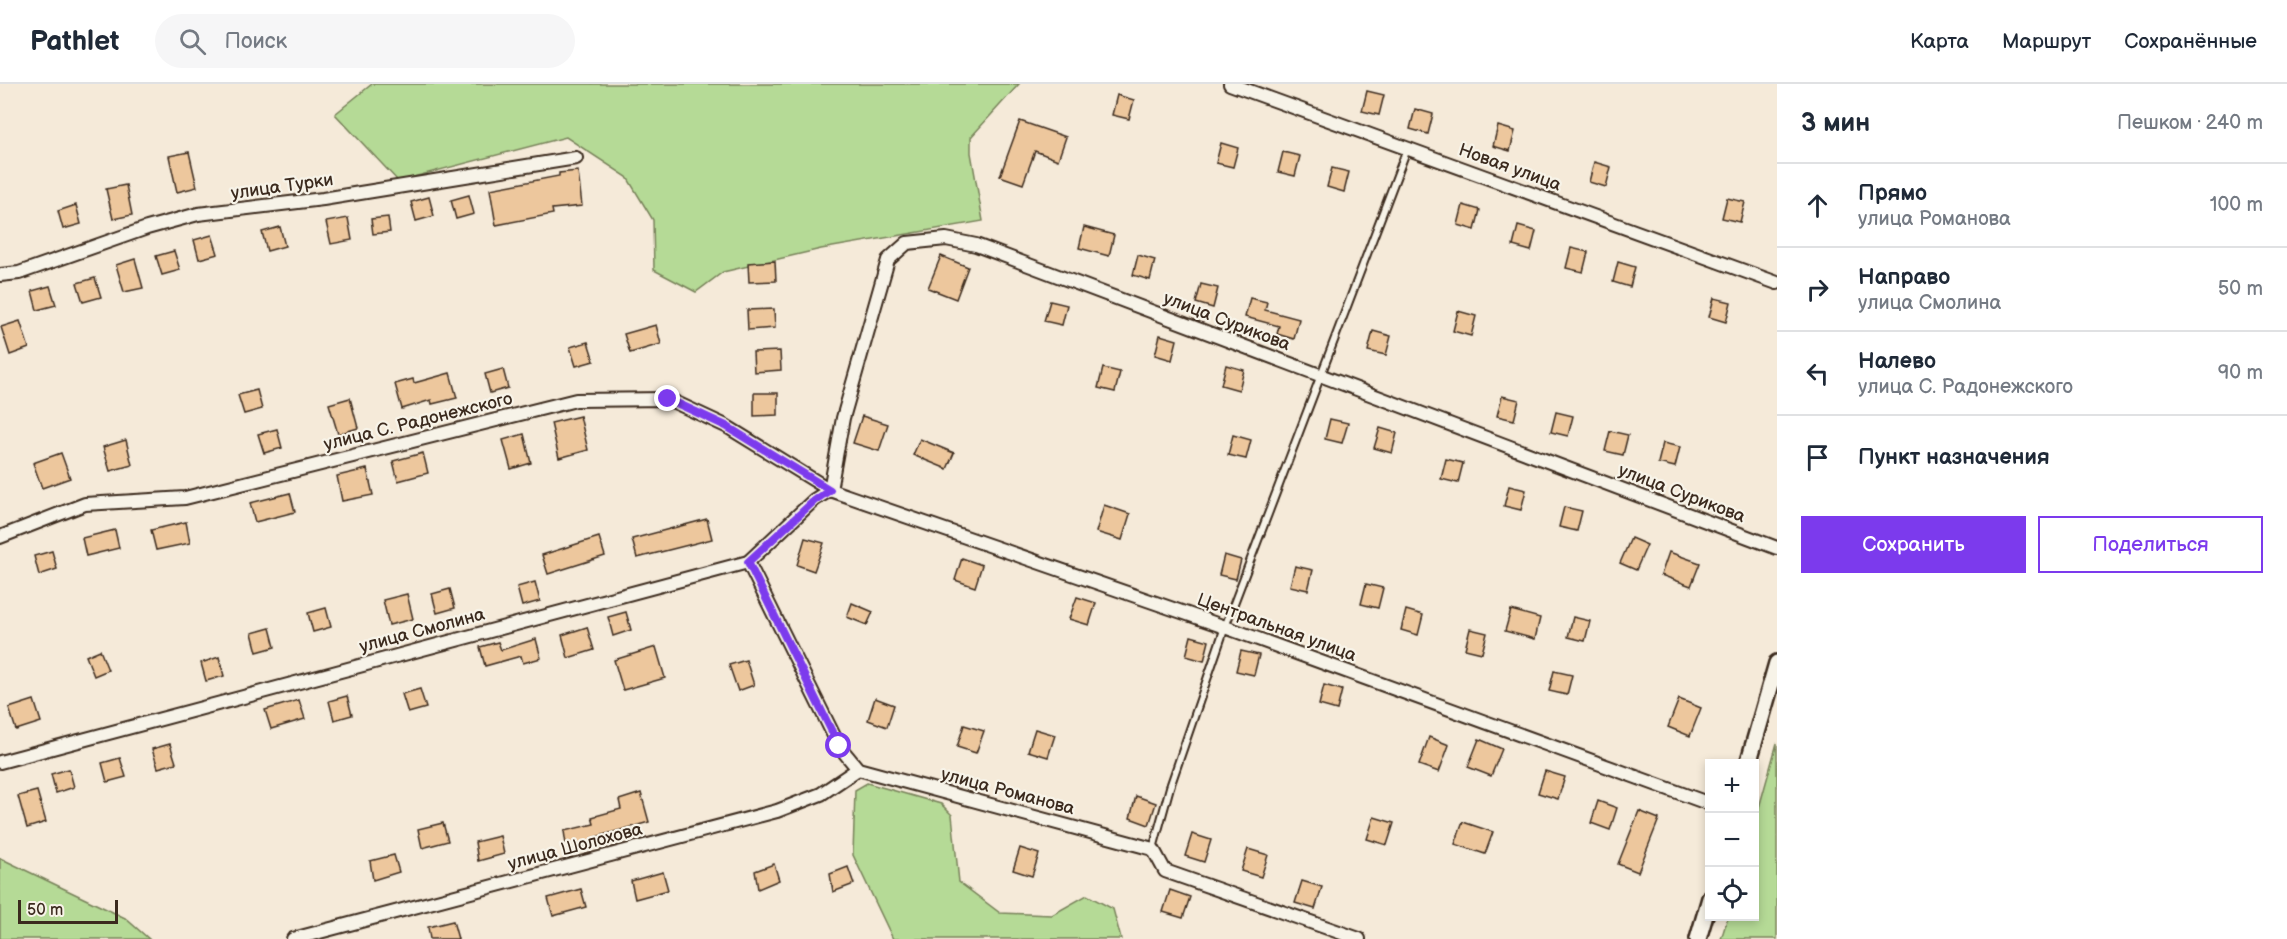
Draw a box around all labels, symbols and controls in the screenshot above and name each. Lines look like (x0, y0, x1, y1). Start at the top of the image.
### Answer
search box (155, 14, 575, 68)
text: Pathlet (30, 25, 119, 58)
icon: search (176, 25, 209, 58)
text: Поиск (224, 28, 287, 55)
text: Карта (1910, 29, 1969, 54)
text: Маршрут (2002, 29, 2091, 54)
text: Сохранённые (2124, 29, 2257, 54)
text: 3 мин (1801, 108, 1870, 139)
text: Пешком · 240 m (2117, 111, 2263, 135)
street label: Новая улица (1456, 139, 1564, 196)
street label: улица Турки (230, 169, 335, 204)
text: Прямо (1858, 180, 1927, 207)
icon: ahead (1801, 189, 1834, 222)
text: 100 m (2210, 193, 2263, 217)
text: улица Романова (1858, 207, 2011, 231)
text: Направо (1858, 264, 1950, 291)
icon: right (1801, 273, 1834, 306)
text: 50 m (2218, 277, 2263, 301)
street label: улица Сурикова (1160, 288, 1293, 355)
text: улица Смолина (1858, 291, 2001, 315)
text: Налево (1858, 348, 1936, 375)
icon: left (1801, 357, 1834, 390)
text: 90 m (2218, 361, 2263, 385)
text: улица С. Радонежского (1858, 375, 2073, 399)
route end (654, 385, 680, 411)
street label: улица С. Радонежского (322, 388, 515, 455)
icon: arrive (1801, 441, 1834, 474)
text: Пункт назначения (1858, 444, 2050, 471)
street label: улица Сурикова (1615, 460, 1748, 527)
button: Сохранить (1801, 516, 2026, 573)
button: Поделиться (2038, 516, 2263, 573)
street label: Центральная улица (1194, 589, 1360, 666)
street label: улица Смолина (357, 604, 488, 657)
route start (825, 732, 851, 758)
map controls (1705, 759, 1759, 921)
button: + (1705, 759, 1759, 813)
street label: улица Романова (939, 764, 1077, 820)
button: − (1705, 813, 1759, 867)
street label: улица Шолохова (506, 818, 645, 874)
button: locate (1705, 867, 1759, 921)
scale bar (18, 897, 118, 924)
text: 50 m (27, 901, 63, 920)

